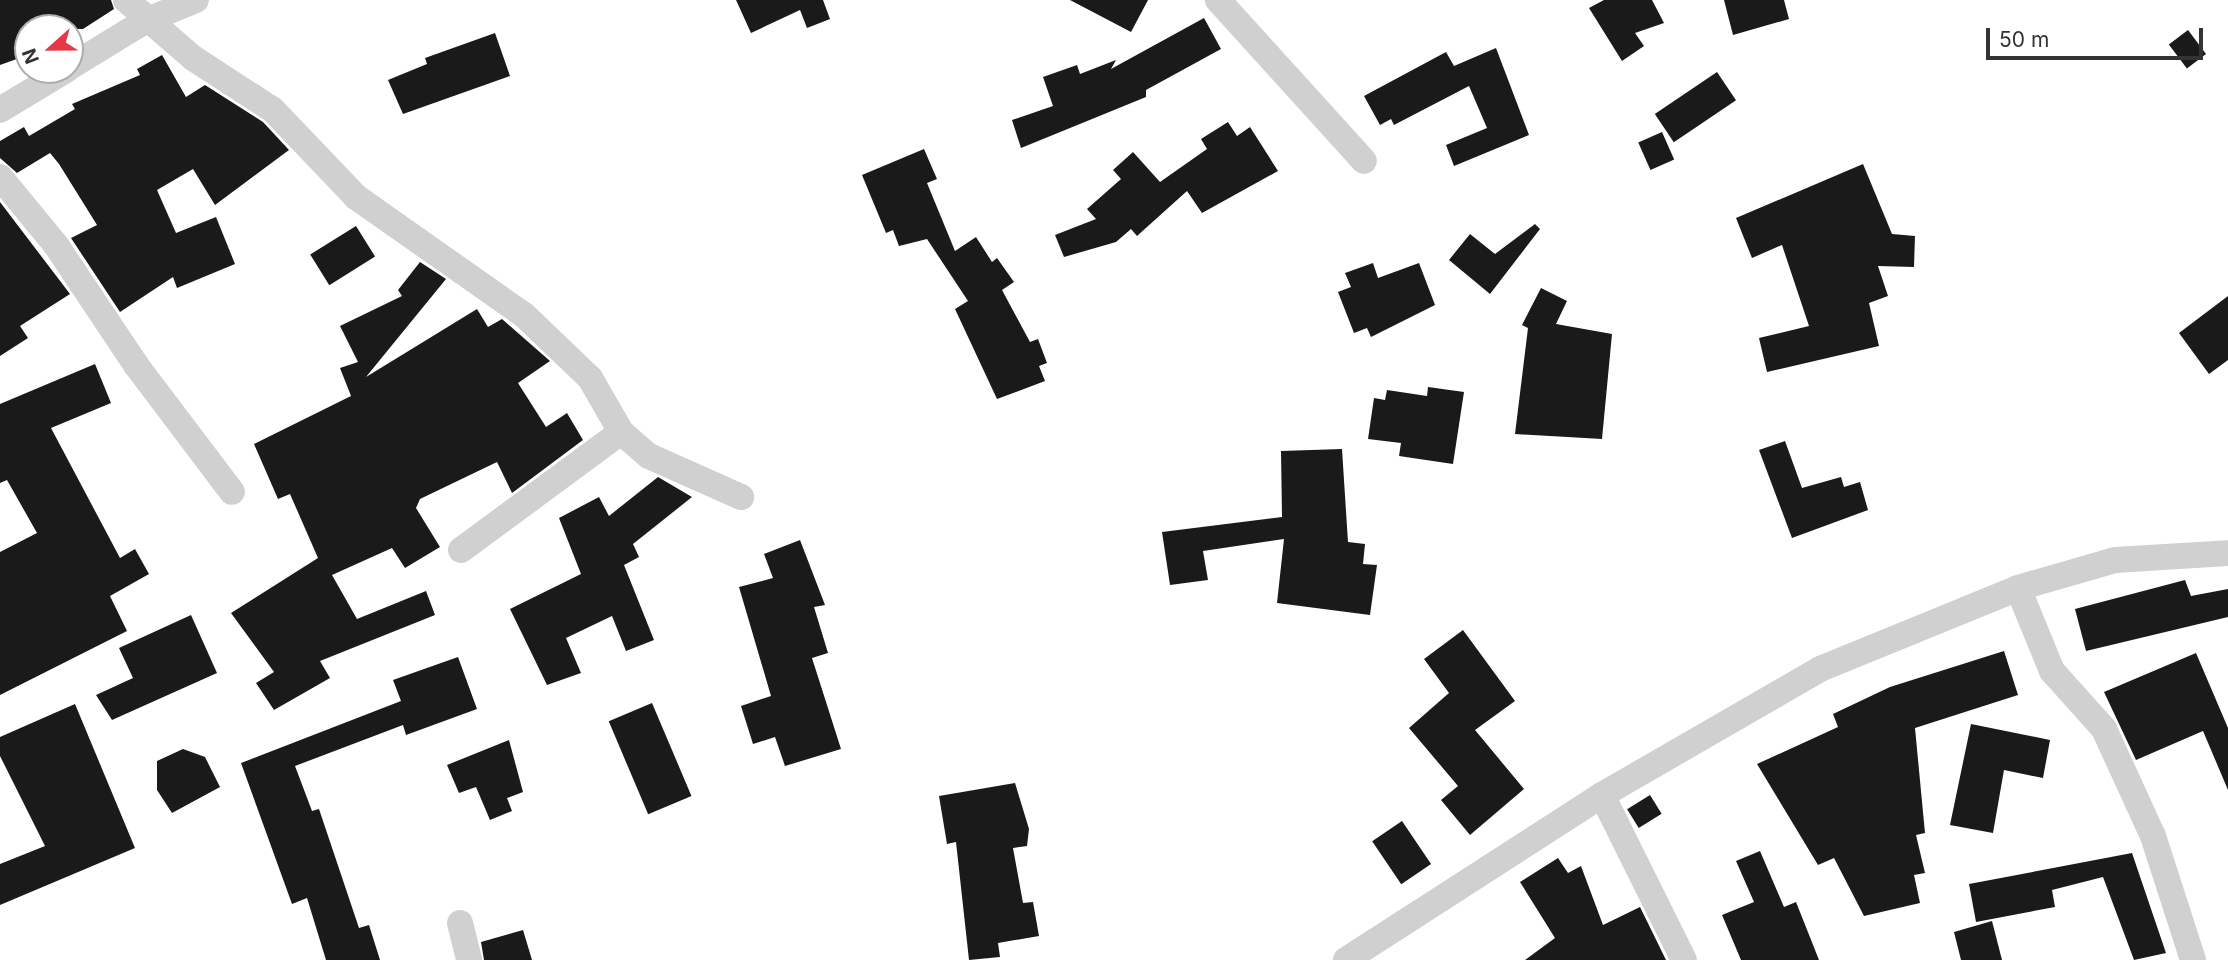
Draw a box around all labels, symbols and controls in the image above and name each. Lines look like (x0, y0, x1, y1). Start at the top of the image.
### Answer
north arrow (14, 14, 84, 84)
scale bar (1990, 14, 2207, 58)
text: 50 m (1999, 27, 2049, 52)
text: N (17, 45, 44, 67)

